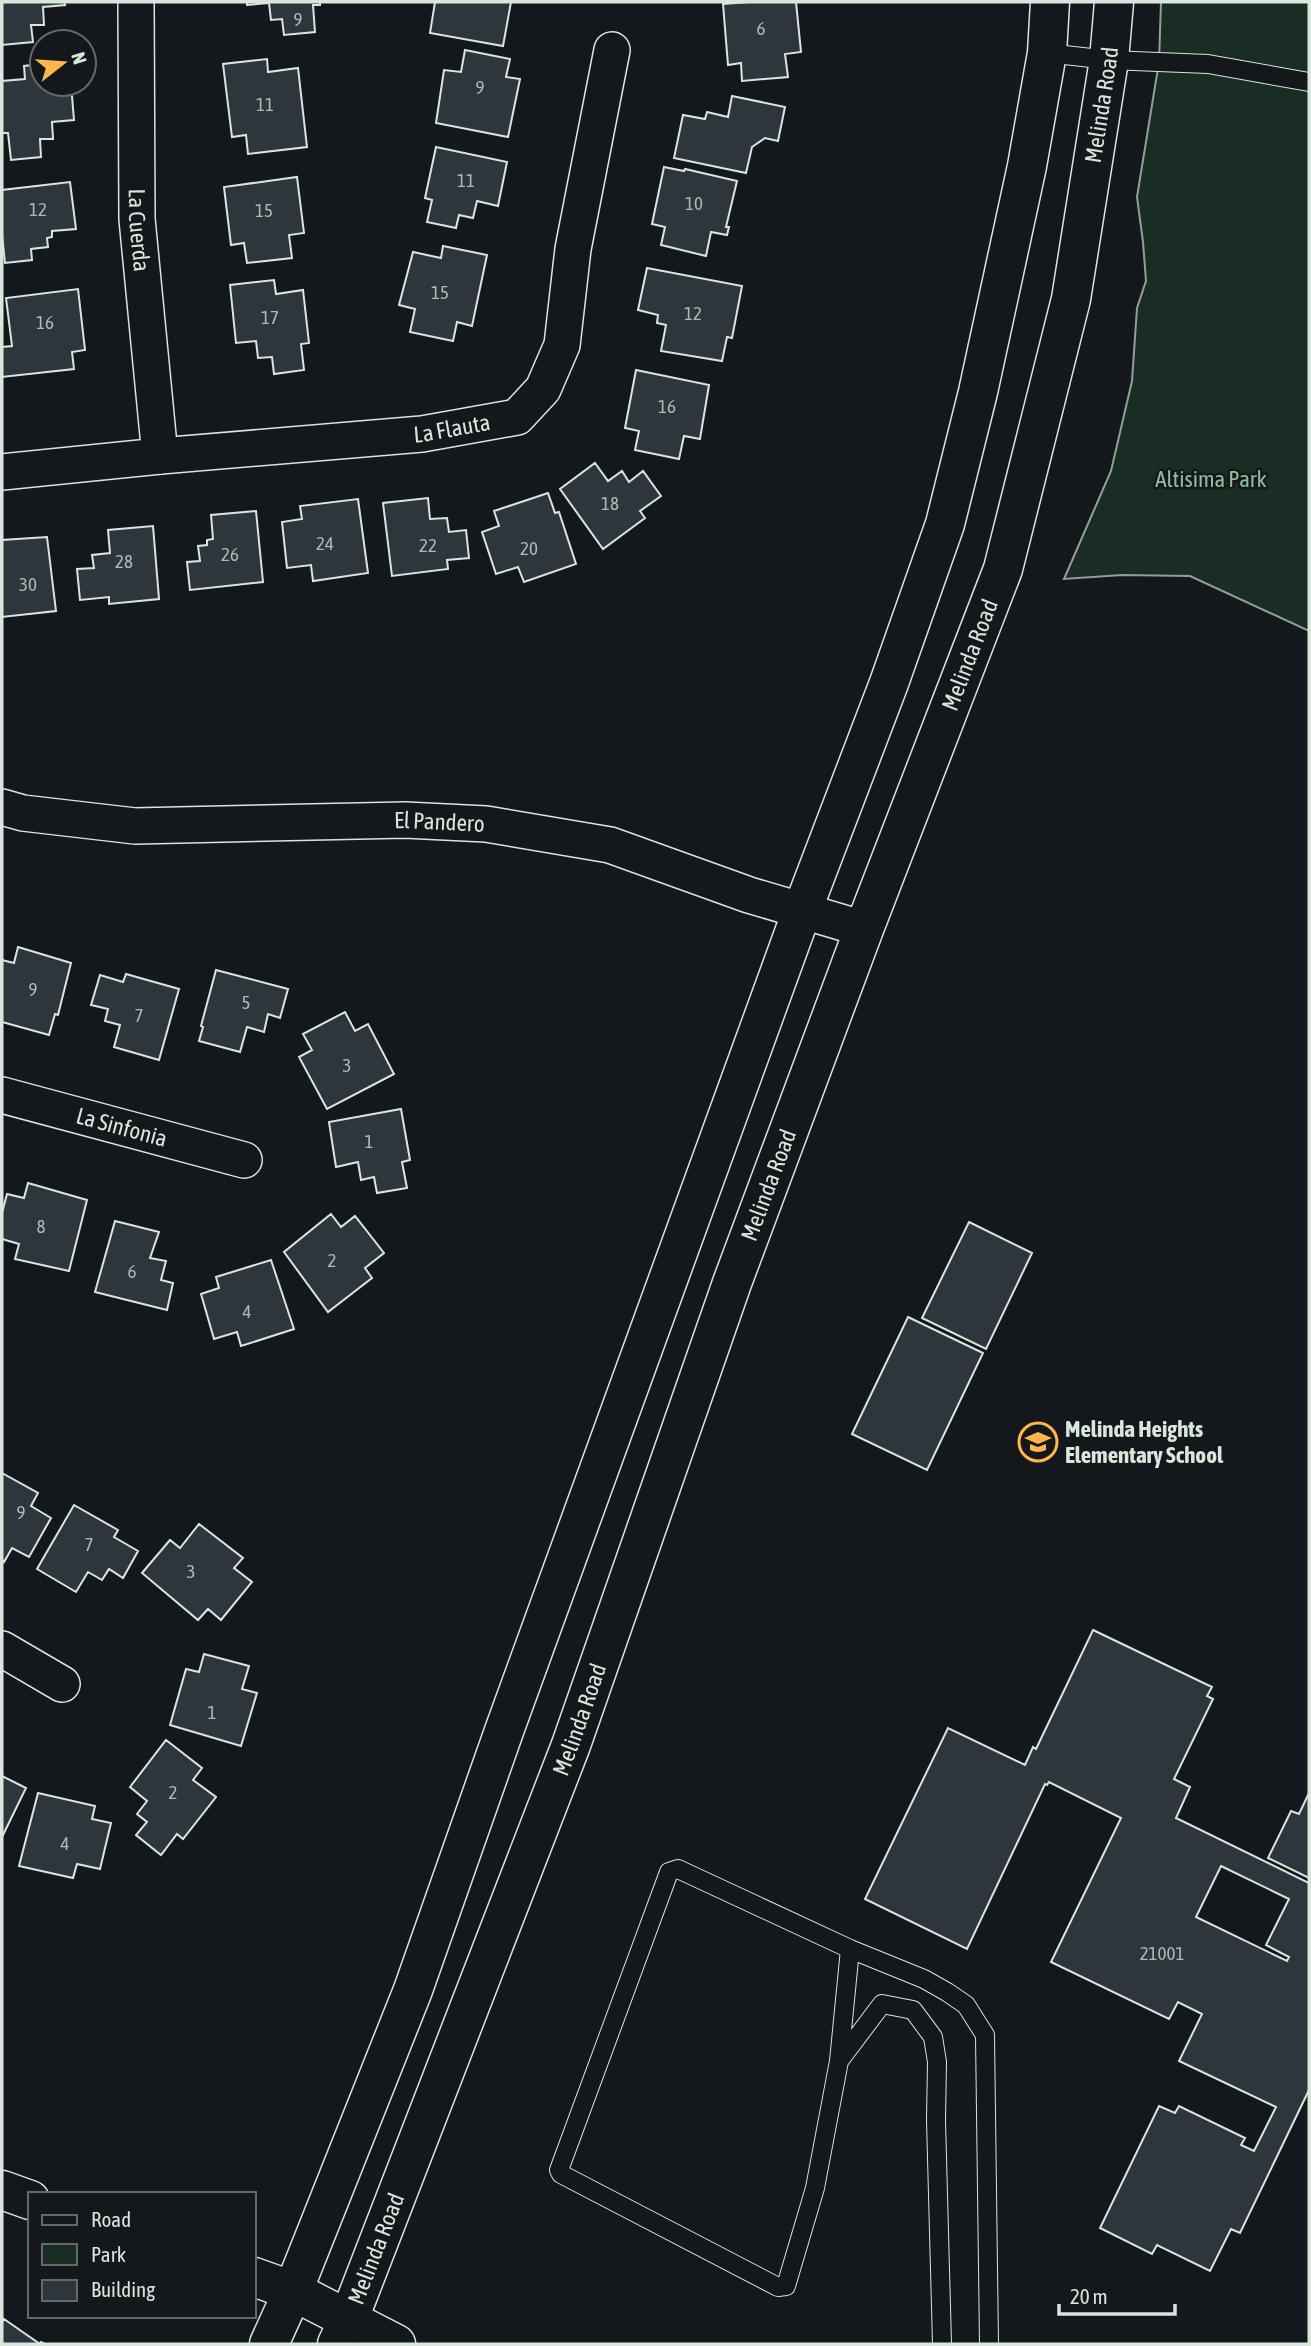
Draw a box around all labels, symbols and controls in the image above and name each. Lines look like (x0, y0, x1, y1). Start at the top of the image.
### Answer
house number: 9 (294, 8, 303, 30)
house number: 6 (757, 17, 766, 39)
north arrow (28, 28, 98, 98)
street label: Melinda Road (1080, 46, 1123, 165)
text: N (67, 49, 91, 67)
house number: 9 (476, 76, 485, 98)
house number: 11 (256, 93, 274, 115)
house number: 11 (457, 169, 475, 191)
street label: La Cuerda (124, 188, 155, 273)
house number: 10 (685, 192, 703, 214)
house number: 12 (29, 198, 47, 220)
house number: 15 (255, 199, 273, 221)
house number: 15 (431, 281, 449, 303)
house number: 12 (684, 302, 702, 324)
house number: 17 (261, 306, 279, 328)
house number: 16 (36, 311, 54, 333)
house number: 16 (658, 395, 676, 417)
street label: La Flauta (413, 409, 492, 448)
park label: Altisima Park (1155, 466, 1267, 492)
house number: 18 (601, 492, 619, 514)
house number: 24 (316, 532, 334, 554)
house number: 22 (419, 534, 437, 556)
house number: 20 (520, 537, 538, 559)
house number: 26 (221, 543, 239, 565)
house number: 28 (115, 550, 133, 572)
house number: 30 (19, 573, 37, 595)
street label: Melinda Road (937, 596, 1003, 714)
street label: El Pandero (394, 807, 485, 837)
house number: 9 (29, 978, 38, 1000)
house number: 5 (242, 991, 250, 1013)
house number: 7 (135, 1004, 143, 1026)
house number: 3 (343, 1054, 351, 1076)
street label: La Sinfonia (73, 1103, 170, 1152)
street label: Melinda Road (736, 1126, 801, 1244)
house number: 1 (365, 1130, 373, 1152)
house number: 8 (37, 1215, 46, 1237)
house number: 2 (328, 1249, 336, 1271)
house number: 6 (128, 1260, 137, 1282)
house number: 4 (243, 1300, 252, 1322)
place label: Melinda Heights Elementary School (1065, 1416, 1224, 1468)
school or university icon: Melinda Heights Elementary School (1017, 1421, 1059, 1463)
house number: 9 (17, 1501, 26, 1523)
house number: 7 (85, 1533, 93, 1555)
house number: 3 (187, 1560, 195, 1582)
street label: Melinda Road (547, 1660, 611, 1779)
house number: 1 (208, 1701, 216, 1723)
house number: 2 (169, 1781, 177, 1803)
house number: 4 (61, 1832, 70, 1854)
house number: 21001 (1140, 1942, 1184, 1964)
street label: Melinda Road (343, 2189, 409, 2308)
legend (28, 2192, 256, 2318)
text: Road (91, 2207, 131, 2231)
text: Park (91, 2242, 126, 2266)
scale bar (1059, 2272, 1174, 2316)
text: Building (91, 2277, 155, 2301)
text: 20 m (1070, 2284, 1108, 2308)

